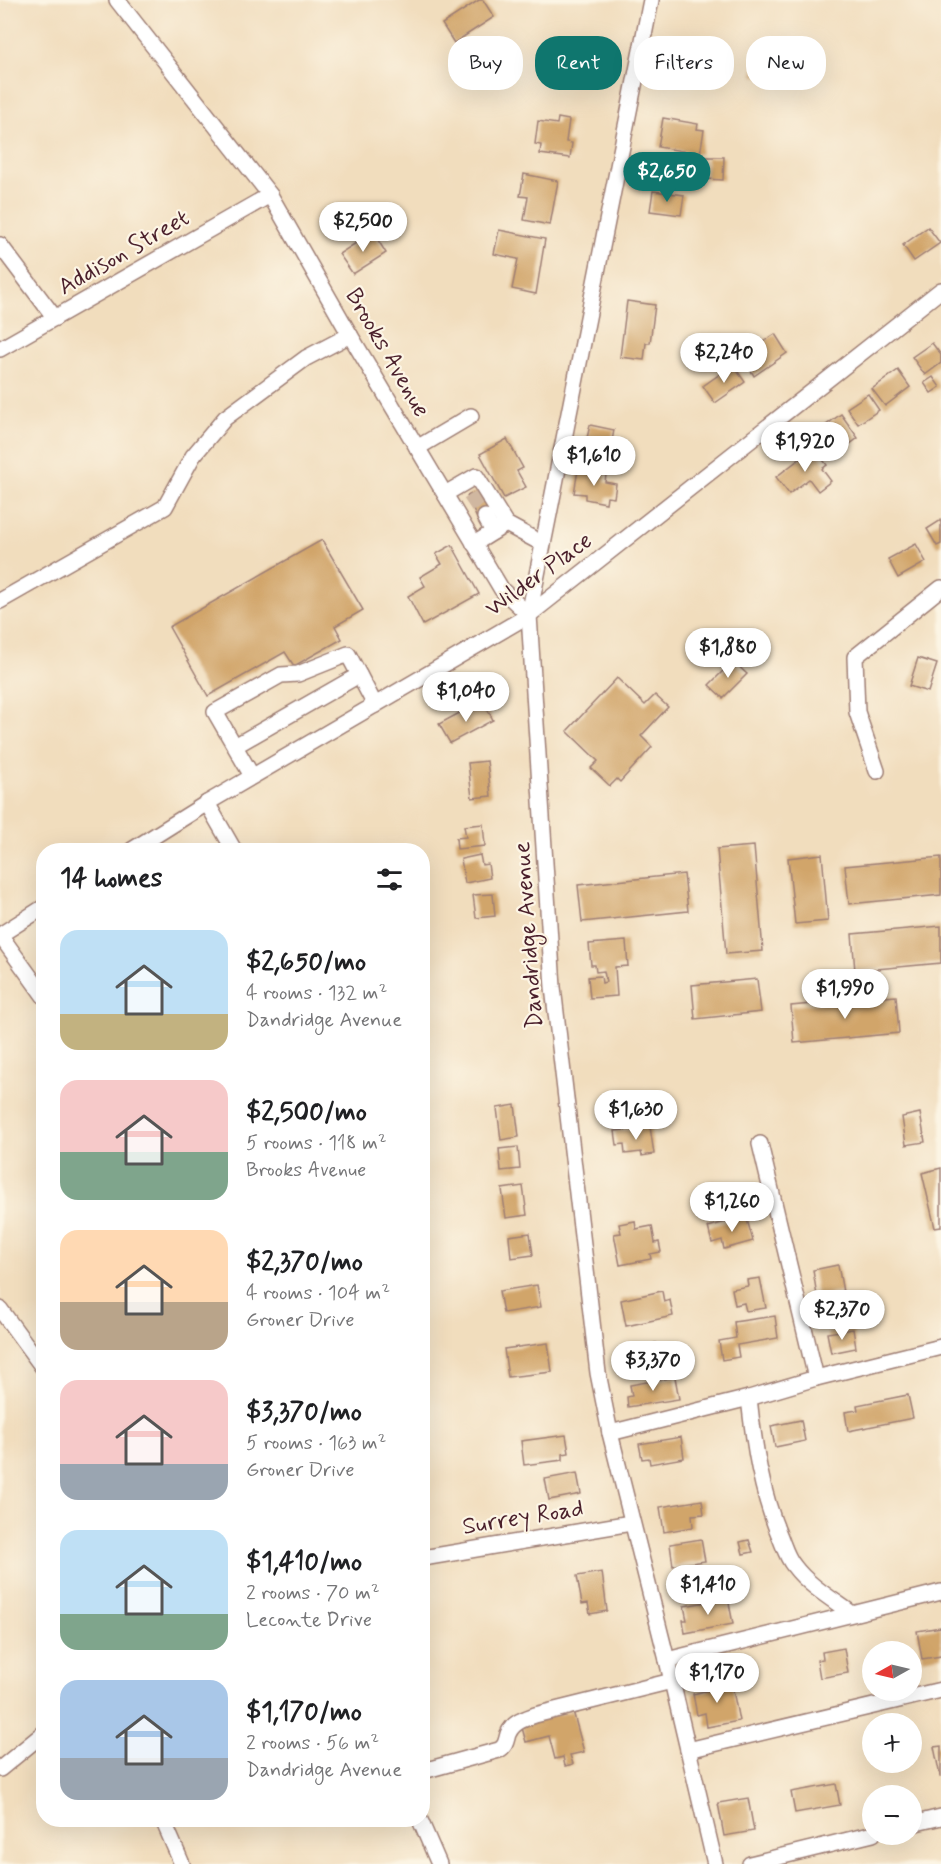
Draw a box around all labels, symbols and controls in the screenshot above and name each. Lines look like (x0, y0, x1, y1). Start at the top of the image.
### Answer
chip: Buy (448, 36, 523, 90)
chip: Rent (535, 36, 622, 90)
chip: Filters (634, 36, 734, 90)
chip: New (746, 36, 826, 90)
pin: $2,650 (618, 152, 716, 203)
text: $2,650 (637, 158, 697, 185)
pin: $2,500 (314, 202, 412, 253)
street label: Addison Street (53, 203, 195, 303)
text: $2,500 (333, 208, 393, 235)
street label: Brooks Avenue (338, 283, 436, 423)
pin: $2,240 (675, 333, 773, 384)
text: $2,240 (694, 339, 754, 366)
pin: $1,920 (756, 422, 854, 473)
text: $1,920 (775, 428, 835, 455)
pin: $1,610 (545, 436, 643, 487)
text: $1,610 (566, 442, 622, 469)
street label: Wilder Place (479, 526, 599, 624)
pin: $1,880 (679, 628, 777, 679)
text: $1,880 (699, 634, 757, 661)
pin: $1,040 (417, 672, 515, 723)
text: $1,040 (436, 678, 496, 705)
street label: Dandridge Avenue (507, 840, 553, 1030)
text: 14 homes (60, 862, 162, 896)
icon: filters (373, 863, 406, 896)
text: $2,650/mo (246, 946, 366, 980)
icon: home (108, 954, 180, 1026)
pin: $1,990 (796, 969, 894, 1020)
text: $1,990 (816, 975, 874, 1002)
text: 4 rooms · 132 m² (246, 980, 387, 1007)
text: Dandridge Avenue (246, 1007, 402, 1034)
pin: $1,630 (587, 1090, 685, 1141)
text: $2,500/mo (246, 1096, 367, 1130)
text: $1,630 (608, 1096, 664, 1123)
icon: home (108, 1104, 180, 1176)
text: 5 rooms · 118 m² (246, 1130, 387, 1157)
text: Brooks Avenue (246, 1157, 366, 1184)
pin: $1,260 (683, 1182, 781, 1233)
text: $1,260 (704, 1188, 760, 1215)
text: $2,370/mo (246, 1246, 363, 1280)
icon: home (108, 1254, 180, 1326)
text: 4 rooms · 104 m² (246, 1280, 390, 1307)
pin: $2,370 (793, 1290, 891, 1341)
text: $2,370 (814, 1296, 870, 1323)
text: Groner Drive (246, 1307, 354, 1334)
pin: $3,370 (604, 1341, 702, 1392)
text: $3,370 (625, 1347, 681, 1374)
text: $3,370/mo (246, 1396, 362, 1430)
icon: home (108, 1404, 180, 1476)
text: 5 rooms · 163 m² (246, 1430, 386, 1457)
text: Groner Drive (246, 1457, 354, 1484)
street label: Surrey Road (460, 1493, 586, 1543)
text: $1,410/mo (246, 1546, 362, 1580)
icon: home (108, 1554, 180, 1626)
pin: $1,410 (659, 1565, 757, 1616)
text: $1,410 (680, 1571, 736, 1598)
text: 2 rooms · 70 m² (246, 1580, 380, 1607)
text: Leconte Drive (246, 1607, 372, 1634)
north arrow (862, 1641, 922, 1701)
map controls (862, 1641, 922, 1845)
pin: $1,170 (668, 1653, 766, 1704)
text: $1,170 (689, 1659, 745, 1686)
text: $1,170/mo (246, 1696, 362, 1730)
icon: home (108, 1704, 180, 1776)
button: + (862, 1713, 922, 1773)
text: 2 rooms · 56 m² (246, 1730, 379, 1757)
text: Dandridge Avenue (246, 1757, 402, 1784)
button: − (862, 1785, 922, 1845)

